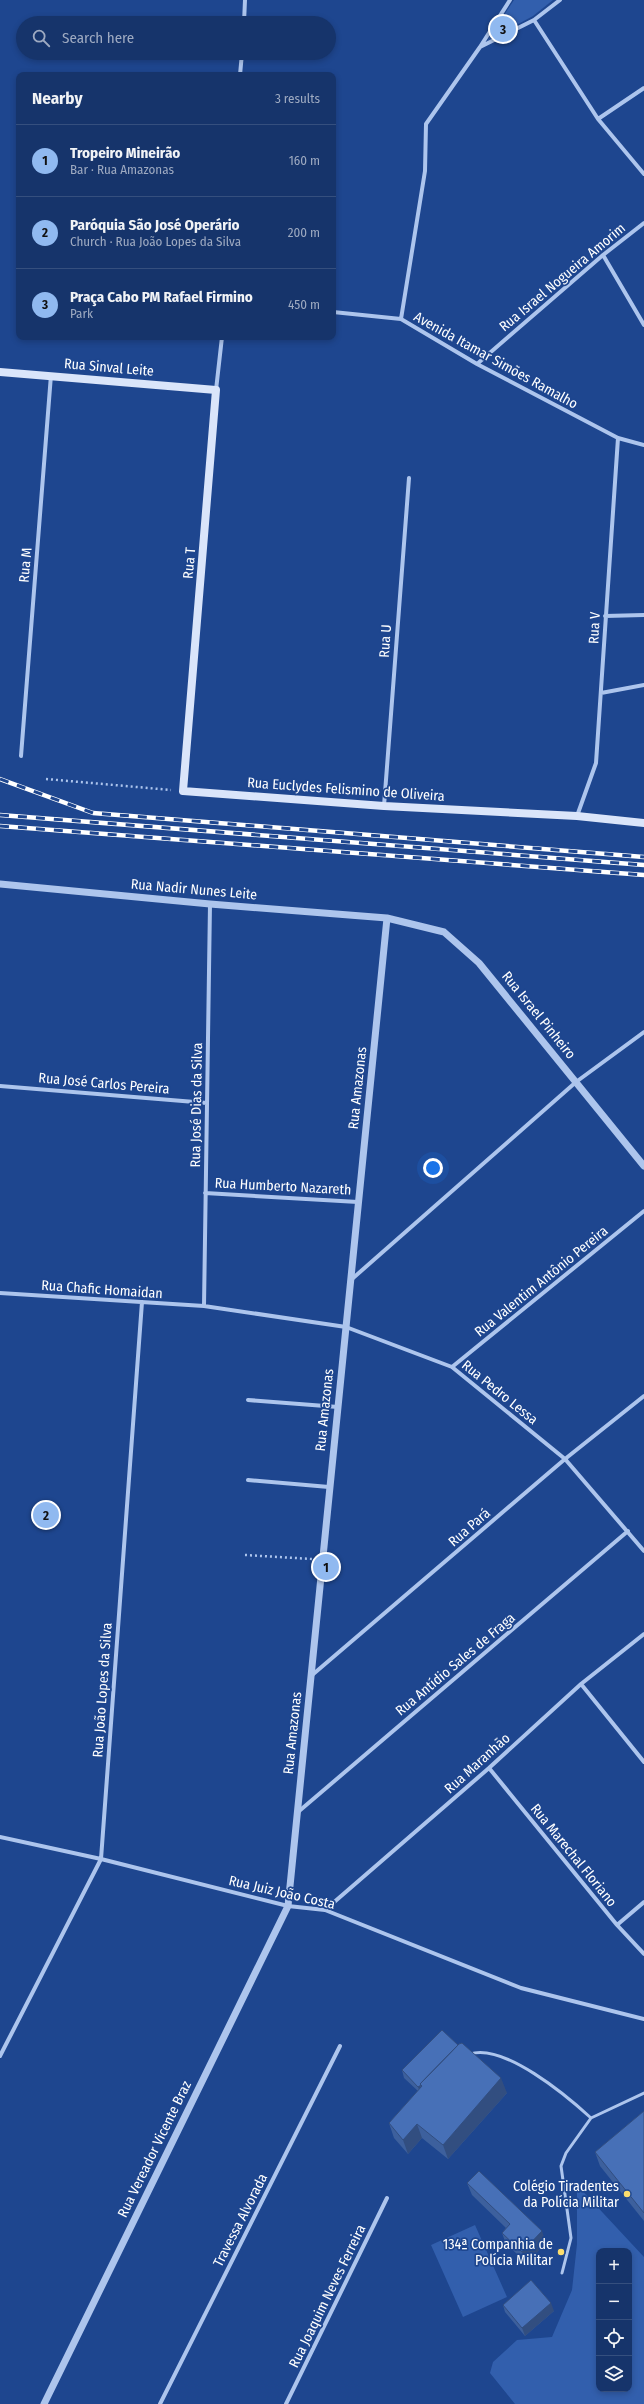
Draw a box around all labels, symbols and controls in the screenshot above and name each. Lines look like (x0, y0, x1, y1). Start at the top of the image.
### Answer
pin: 3 (490, 14, 516, 44)
search box (16, 16, 336, 60)
icon: search (30, 27, 52, 49)
text: Search here (62, 29, 134, 47)
text: Nearby (32, 88, 83, 109)
text: 3 results (275, 91, 320, 106)
text: Tropeiro Mineirão (70, 144, 180, 162)
text: 1 (42, 153, 48, 168)
text: 160 m (289, 153, 320, 168)
text: Bar · Rua Amazonas (70, 162, 174, 177)
text: Paróquia São José Operário (70, 216, 240, 234)
street label: Rua Israel Nogueira Amorim (496, 220, 629, 335)
text: 2 (42, 225, 48, 240)
text: 200 m (288, 225, 320, 240)
text: Church · Rua João Lopes da Silva (70, 234, 241, 249)
text: Praça Cabo PM Rafael Firmino (70, 288, 253, 306)
text: 3 (42, 297, 48, 312)
text: 450 m (288, 297, 320, 312)
text: Park (70, 306, 93, 321)
street label: Avenida Itamar Simões Ramalho (411, 308, 581, 413)
street label: Rua Sinval Leite (63, 355, 155, 380)
street label: Rua T (180, 546, 199, 580)
street label: Rua M (16, 547, 35, 583)
street label: Rua V (585, 611, 604, 645)
street label: Rua U (376, 624, 395, 658)
street label: Rua Euclydes Felismino de Oliveira (247, 774, 445, 805)
street label: Rua Nadir Nunes Leite (130, 876, 258, 903)
street label: Rua Israel Pinheiro (498, 968, 579, 1063)
street label: Rua José Dias da Silva (187, 1042, 206, 1168)
street label: Rua Amazonas (345, 1046, 370, 1130)
street label: Rua José Carlos Pereira (38, 1069, 170, 1098)
your location (423, 1158, 443, 1178)
street label: Rua Humberto Nazareth (214, 1174, 352, 1199)
street label: Rua Valentim Antônio Pereira (471, 1222, 611, 1340)
street label: Rua Chafic Homaidan (41, 1277, 163, 1302)
street label: Rua Pedro Lessa (458, 1357, 541, 1428)
street label: Rua Amazonas (312, 1368, 337, 1452)
pin: 2 (33, 1500, 59, 1530)
street label: Rua Pará (445, 1505, 494, 1550)
pin: 1 (313, 1552, 339, 1582)
street label: Rua Antídio Sales de Fraga (392, 1609, 519, 1719)
street label: Rua João Lopes da Silva (89, 1622, 116, 1758)
street label: Rua Amazonas (280, 1691, 305, 1775)
street label: Rua Maranhão (441, 1730, 514, 1797)
street label: Rua Marechal Floriano (527, 1800, 620, 1910)
street label: Rua Juiz João Costa (227, 1872, 337, 1913)
street label: Rua Vereador Vicente Braz (114, 2078, 195, 2220)
street label: Travessa Alvorada (210, 2171, 271, 2270)
place label: Colégio Tiradentes da Polícia Militar (513, 2178, 619, 2211)
marker: Colégio Tiradentes da Polícia Militar (622, 2189, 632, 2199)
street label: Rua Joaquim Neves Ferreira (285, 2222, 370, 2370)
place label: 134ª Companhia de Polícia Militar (443, 2236, 553, 2269)
marker: 134ª Companhia de Polícia Militar (556, 2247, 566, 2257)
map controls (596, 2248, 632, 2392)
button: + (596, 2248, 632, 2284)
button: − (596, 2284, 632, 2320)
button: locate (596, 2320, 632, 2356)
button: layers (596, 2356, 632, 2392)

